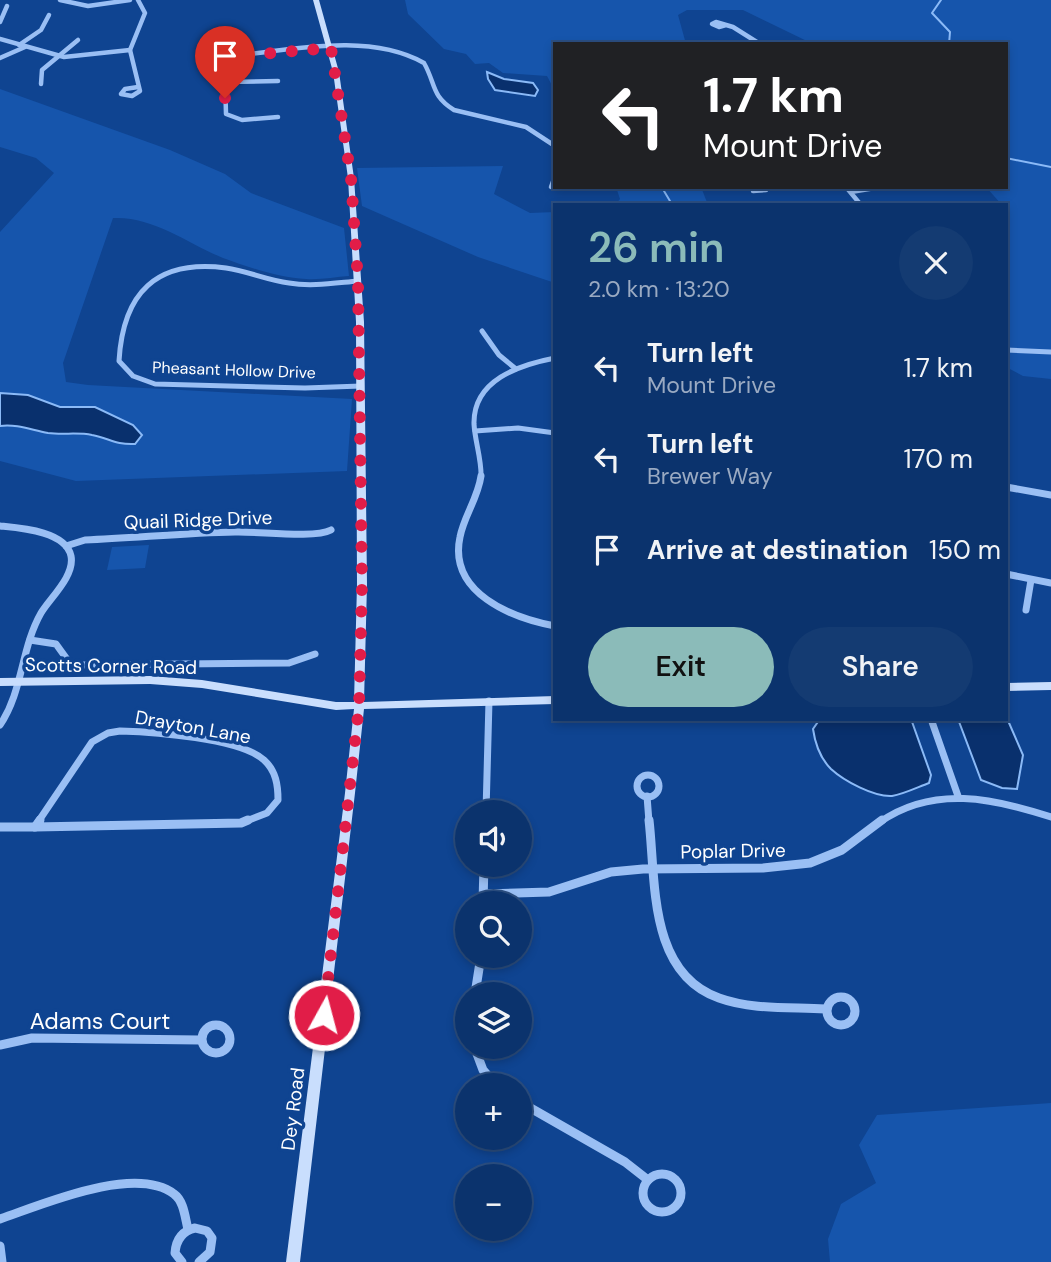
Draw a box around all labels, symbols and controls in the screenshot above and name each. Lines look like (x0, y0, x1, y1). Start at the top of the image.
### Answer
pin (195, 26, 255, 98)
icon: arrive (206, 37, 244, 75)
text: 1.7 km (703, 63, 844, 127)
icon: left (588, 70, 679, 161)
text: Mount Drive (703, 125, 882, 167)
text: 26 min (588, 220, 724, 275)
button: close (899, 226, 973, 300)
text: 2.0 km · 13:20 (588, 274, 730, 304)
text: Turn left (647, 336, 754, 370)
icon: left (588, 349, 626, 387)
text: 1.7 km (903, 351, 973, 385)
street label: Pheasant Hollow Drive (152, 357, 316, 383)
text: Mount Drive (647, 370, 776, 400)
text: Turn left (647, 427, 754, 461)
icon: left (588, 440, 626, 478)
text: 170 m (904, 442, 973, 476)
text: Brewer Way (647, 461, 772, 491)
street label: Quail Ridge Drive (123, 505, 273, 535)
icon: arrive (588, 531, 626, 569)
text: Arrive at destination (647, 533, 908, 567)
text: 150 m (929, 533, 1001, 567)
button: Exit (588, 627, 774, 707)
button: Share (788, 627, 973, 707)
street label: Scotts Corner Road (25, 652, 197, 680)
street label: Drayton Lane (133, 705, 253, 749)
map controls (455, 800, 532, 1241)
button: sound (455, 800, 532, 877)
street label: Poplar Drive (680, 838, 786, 864)
button: search (455, 891, 532, 968)
position arrow (287, 978, 361, 1052)
button: layers (455, 982, 532, 1059)
street label: Adams Court (30, 1006, 170, 1036)
street label: Dey Road (276, 1066, 310, 1152)
button: + (455, 1073, 532, 1150)
button: − (455, 1164, 532, 1241)

